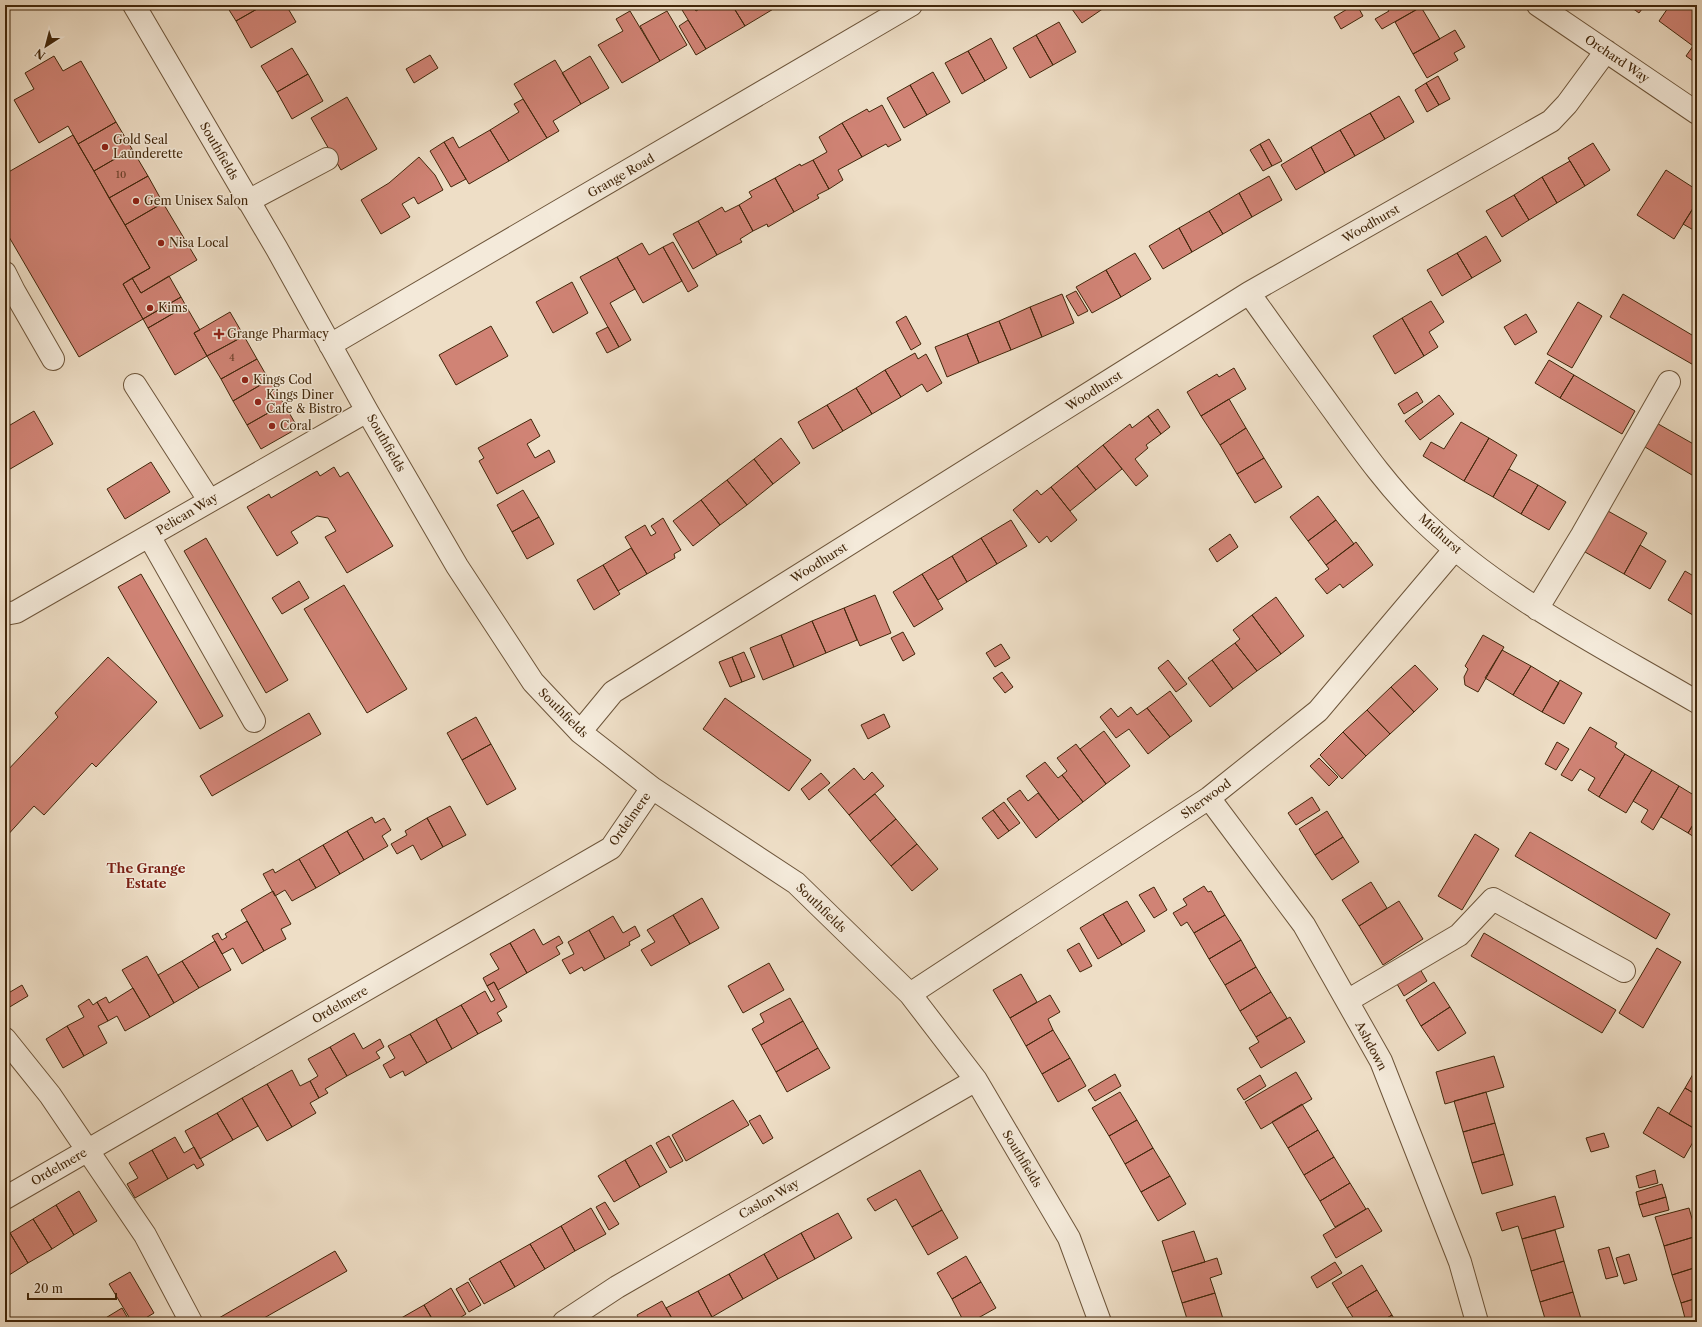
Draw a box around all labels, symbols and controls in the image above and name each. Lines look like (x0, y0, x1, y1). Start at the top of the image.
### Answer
north arrow (26, 26, 66, 66)
street label: Orchard Way (1582, 31, 1653, 86)
text: N (32, 45, 48, 63)
street label: Southfields (197, 119, 242, 182)
place label: Gold Seal Launderette (113, 132, 183, 161)
marker: Gold Seal Launderette (100, 142, 110, 152)
street label: Grange Road (585, 150, 657, 201)
house number: 10 (116, 168, 126, 181)
place label: Gem Unisex Salon (144, 193, 249, 208)
marker: Gem Unisex Salon (131, 196, 141, 206)
street label: Woodhurst (1339, 201, 1403, 246)
place label: Nisa Local (169, 235, 229, 250)
marker: Nisa Local (156, 238, 166, 248)
place label: Kims (158, 300, 187, 315)
marker: Kims (145, 303, 155, 313)
place label: Grange Pharmacy (227, 326, 329, 341)
marker: Grange Pharmacy (214, 329, 224, 339)
house number: 4 (229, 351, 235, 364)
street label: Woodhurst (1062, 367, 1125, 414)
place label: Kings Cod (253, 372, 313, 387)
marker: Kings Cod (240, 375, 250, 385)
place label: Kings Diner Cafe & Bistro (266, 387, 342, 416)
marker: Kings Diner Cafe & Bistro (253, 397, 263, 407)
street label: Southfields (364, 411, 409, 474)
place label: Coral (280, 418, 312, 433)
marker: Coral (267, 421, 277, 431)
street label: Pelican Way (153, 489, 221, 538)
street label: Midhurst (1416, 511, 1465, 557)
street label: Woodhurst (787, 539, 850, 586)
street label: Southfields (535, 685, 591, 741)
street label: Sherwood (1178, 775, 1234, 822)
street label: Ordelmere (606, 789, 654, 848)
district label: The Grange Estate (107, 860, 186, 891)
street label: Southfields (793, 880, 850, 935)
street label: Ordelmere (309, 982, 371, 1027)
street label: Ashdown (1352, 1018, 1391, 1073)
street label: Southfields (999, 1127, 1045, 1190)
street label: Ordelmere (28, 1144, 90, 1189)
street label: Caslon Way (736, 1175, 802, 1222)
scale bar (28, 1275, 116, 1301)
text: 20 m (34, 1281, 63, 1296)

